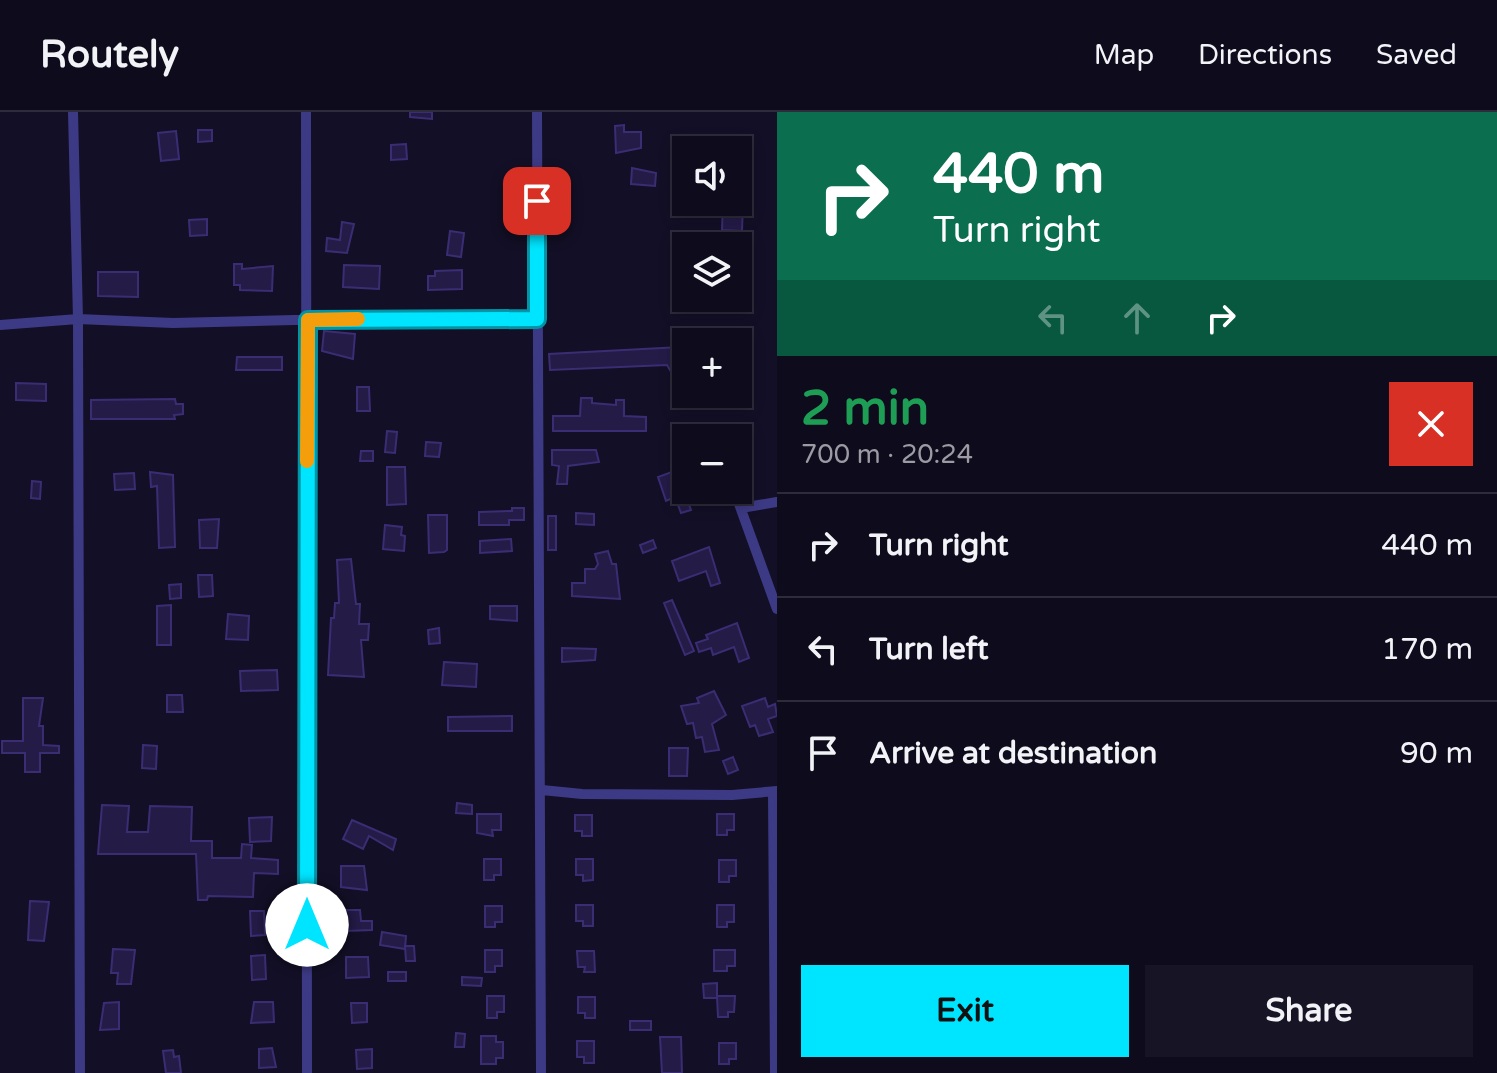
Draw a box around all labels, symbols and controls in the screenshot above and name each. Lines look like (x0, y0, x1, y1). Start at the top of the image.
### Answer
text: Routely (40, 32, 179, 78)
text: Map (1094, 38, 1154, 72)
text: Directions (1198, 38, 1332, 72)
text: Saved (1376, 38, 1457, 72)
map controls (672, 136, 752, 504)
button: sound (672, 136, 752, 216)
text: 440 m (933, 141, 1104, 208)
icon: right (801, 144, 905, 248)
pin (503, 167, 571, 235)
icon: arrive (515, 179, 559, 223)
text: Turn right (933, 209, 1100, 252)
button: layers (672, 232, 752, 312)
icon: left (1031, 296, 1075, 340)
icon: ahead (1115, 296, 1159, 340)
icon: right (1199, 296, 1243, 340)
button: + (672, 328, 752, 408)
text: 2 min (801, 380, 929, 438)
button: close (1389, 382, 1473, 466)
button: − (672, 424, 752, 504)
text: 700 m · 20:24 (801, 439, 973, 470)
icon: right (801, 523, 845, 567)
text: Turn right (869, 527, 1009, 564)
text: 440 m (1381, 527, 1473, 564)
icon: left (801, 627, 845, 671)
text: Turn left (869, 631, 988, 668)
text: 170 m (1381, 631, 1473, 668)
icon: arrive (801, 731, 845, 775)
text: Arrive at destination (869, 735, 1157, 772)
text: 90 m (1400, 735, 1473, 772)
position arrow (265, 883, 349, 967)
button: Exit (801, 965, 1129, 1057)
button: Share (1145, 965, 1473, 1057)

